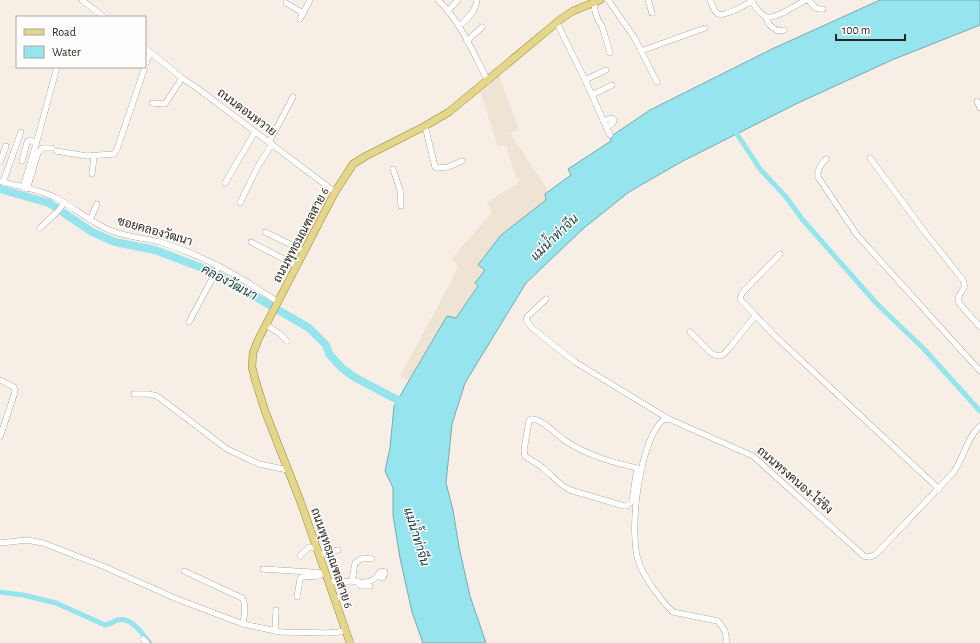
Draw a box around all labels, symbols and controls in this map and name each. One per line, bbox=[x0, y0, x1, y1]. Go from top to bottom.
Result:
legend bbox=[16, 16, 146, 68]
scale bar bbox=[836, 16, 905, 42]
text: 100 m bbox=[842, 24, 870, 36]
text: Road bbox=[52, 26, 76, 38]
text: Water bbox=[52, 46, 81, 58]
street label: ถนนดอนหวาย bbox=[215, 86, 279, 138]
street label: ถนนพุทธมณฑลสาย 6 bbox=[271, 185, 334, 286]
water label: แม่น้ำท่าจีน bbox=[524, 207, 582, 264]
street label: ซอยคลองวัฒนา bbox=[116, 214, 194, 247]
water label: คลองวัฒนา bbox=[199, 261, 260, 303]
street label: ถนนทรงคนอง-ไร่ขิง bbox=[755, 443, 836, 516]
water label: แม่น้ำท่าจีน bbox=[401, 504, 438, 568]
street label: ถนนพุทธมณฑลสาย 6 bbox=[306, 506, 355, 611]

